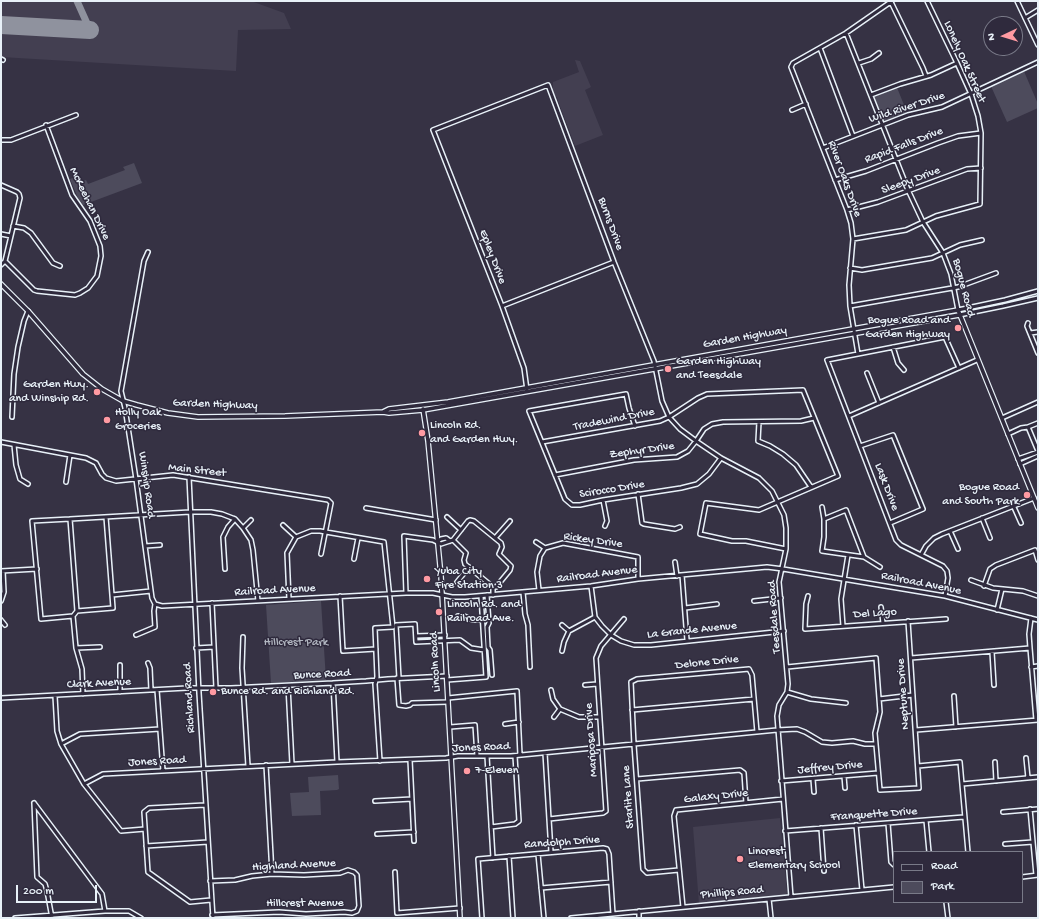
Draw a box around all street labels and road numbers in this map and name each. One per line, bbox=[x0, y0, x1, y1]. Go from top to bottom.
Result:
street label: Lonely Oak Street bbox=[940, 19, 988, 105]
street label: Wild River Drive bbox=[867, 89, 947, 127]
street label: Rapid Falls Drive bbox=[863, 124, 945, 168]
street label: River Oaks Drive bbox=[824, 139, 864, 219]
street label: Sleepy Drive bbox=[880, 164, 942, 198]
street label: McKeehan Drive bbox=[65, 165, 113, 243]
street label: Burns Drive bbox=[594, 196, 626, 252]
street label: Epley Drive bbox=[475, 228, 509, 286]
street label: Bogue Road bbox=[948, 257, 978, 319]
street label: Garden Highway bbox=[702, 324, 788, 352]
street label: Garden Highway bbox=[172, 396, 258, 414]
street label: Tradewind Drive bbox=[572, 405, 656, 435]
street label: Zephyr Drive bbox=[609, 439, 675, 463]
street label: Winship Road bbox=[134, 451, 158, 519]
street label: Main Street bbox=[167, 461, 227, 481]
street label: Lask Drive bbox=[870, 461, 902, 513]
street label: Scirocco Drive bbox=[578, 478, 646, 502]
street label: Rickey Drive bbox=[563, 530, 623, 552]
street label: Railroad Avenue bbox=[556, 563, 638, 587]
street label: Railroad Avenue bbox=[880, 569, 962, 599]
street label: Teesdale Road bbox=[765, 580, 785, 654]
street label: Railroad Avenue bbox=[234, 582, 316, 600]
street label: Del Lago bbox=[853, 605, 897, 623]
street label: La Grande Avenue bbox=[646, 619, 738, 643]
street label: Lincoln Road bbox=[427, 631, 445, 693]
street label: Delone Drive bbox=[675, 653, 739, 673]
street label: Neptune Drive bbox=[894, 658, 914, 730]
street label: Richland Road bbox=[181, 662, 199, 734]
street label: Bunce Road bbox=[293, 666, 351, 684]
street label: Clark Avenue bbox=[66, 675, 132, 693]
street label: Mariposa Drive bbox=[582, 703, 602, 777]
street label: Jones Road bbox=[452, 740, 510, 756]
street label: Jones Road bbox=[128, 753, 186, 771]
street label: Jeffrey Drive bbox=[797, 758, 863, 778]
street label: Starlite Lane bbox=[620, 765, 638, 829]
street label: Galaxy Drive bbox=[683, 786, 749, 808]
street label: Franquette Drive bbox=[830, 805, 918, 825]
street label: Randolph Drive bbox=[524, 833, 600, 853]
street label: Highland Avenue bbox=[252, 857, 336, 875]
street label: Phillips Road bbox=[700, 883, 764, 903]
street label: Hillcrest Avenue bbox=[266, 897, 344, 911]

